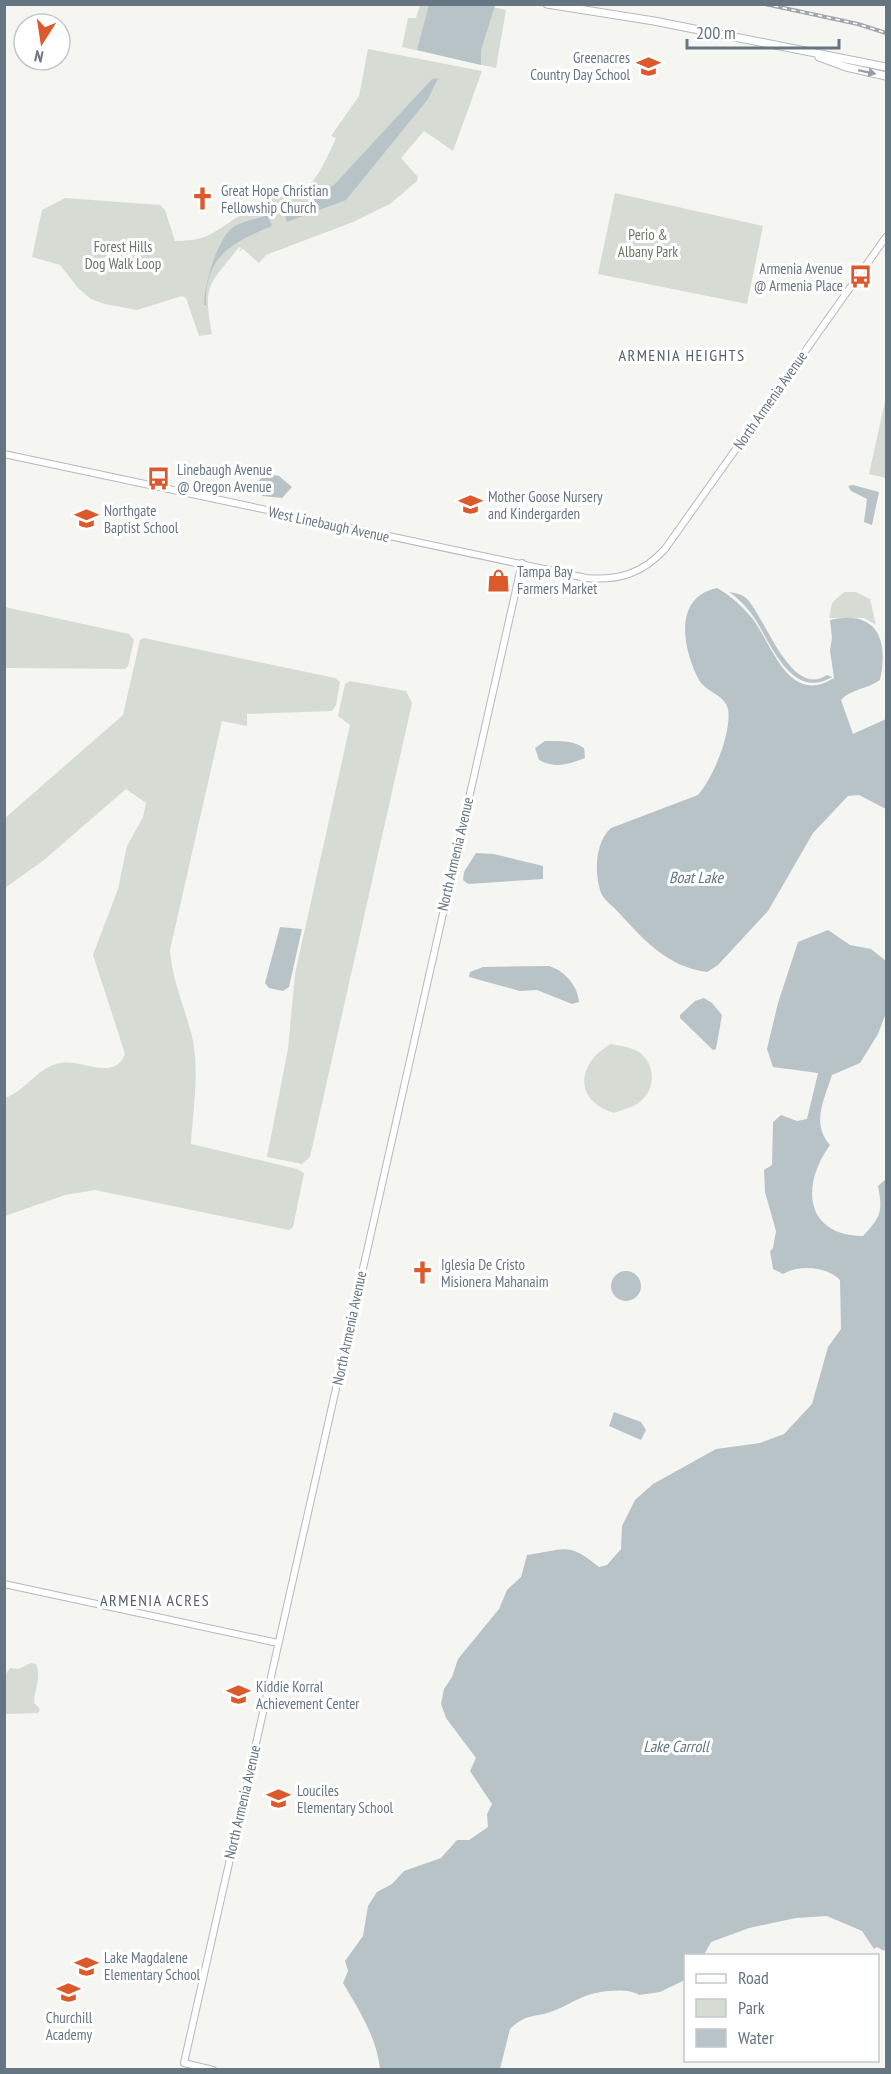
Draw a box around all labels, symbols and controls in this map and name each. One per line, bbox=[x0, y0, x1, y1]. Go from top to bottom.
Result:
north arrow bbox=[12, 12, 72, 72]
scale bar bbox=[687, 12, 838, 50]
text: 200 m bbox=[696, 21, 736, 44]
text: N bbox=[33, 46, 45, 67]
place label: Greenacres Country Day School bbox=[530, 48, 630, 84]
school or university icon: Greenacres Country Day School bbox=[635, 53, 661, 79]
one-way arrow bbox=[858, 68, 877, 77]
place label: Great Hope Christian Fellowship Church bbox=[221, 181, 328, 217]
church icon: Great Hope Christian Fellowship Church bbox=[190, 186, 216, 212]
park label: Perio & Albany Park bbox=[618, 225, 678, 261]
park label: Forest Hills Dog Walk Loop bbox=[85, 237, 161, 273]
place label: Armenia Avenue @ Armenia Place bbox=[754, 259, 843, 295]
bus stop icon: Armenia Avenue @ Armenia Place bbox=[848, 264, 874, 290]
district label: ARMENIA HEIGHTS bbox=[618, 345, 746, 365]
street label: North Armenia Avenue bbox=[729, 347, 811, 453]
place label: Linebaugh Avenue @ Oregon Avenue bbox=[177, 460, 272, 496]
bus stop icon: Linebaugh Avenue @ Oregon Avenue bbox=[146, 465, 172, 491]
place label: Mother Goose Nursery and Kindergarden bbox=[488, 487, 603, 523]
school or university icon: Mother Goose Nursery and Kindergarden bbox=[457, 492, 483, 518]
place label: Northgate Baptist School bbox=[104, 501, 179, 537]
street label: West Linebaugh Avenue bbox=[267, 502, 391, 546]
school or university icon: Northgate Baptist School bbox=[73, 506, 99, 532]
place label: Tampa Bay Farmers Market bbox=[517, 562, 597, 598]
shop icon: Tampa Bay Farmers Market bbox=[486, 567, 512, 593]
street label: North Armenia Avenue bbox=[433, 795, 477, 913]
water label: Boat Lake bbox=[669, 867, 724, 887]
place label: Iglesia De Cristo Misionera Mahanaim bbox=[441, 1255, 548, 1291]
church icon: Iglesia De Cristo Misionera Mahanaim bbox=[410, 1260, 436, 1286]
street label: North Armenia Avenue bbox=[328, 1269, 370, 1387]
district label: ARMENIA ACRES bbox=[100, 1590, 210, 1610]
place label: Kiddie Korral Achievement Center bbox=[256, 1677, 360, 1713]
school or university icon: Kiddie Korral Achievement Center bbox=[225, 1682, 251, 1708]
water label: Lake Carroll bbox=[643, 1736, 710, 1756]
street label: North Armenia Avenue bbox=[220, 1743, 264, 1861]
place label: Louciles Elementary School bbox=[297, 1781, 394, 1817]
school or university icon: Louciles Elementary School bbox=[266, 1786, 292, 1812]
place label: Lake Magdalene Elementary School bbox=[104, 1948, 201, 1984]
school or university icon: Lake Magdalene Elementary School bbox=[73, 1953, 99, 1979]
legend bbox=[684, 1954, 879, 2062]
text: Road bbox=[738, 1966, 769, 1989]
school or university icon: Churchill Academy bbox=[56, 1980, 82, 2006]
text: Park bbox=[738, 1996, 765, 2019]
place label: Churchill Academy bbox=[46, 2008, 93, 2044]
text: Water bbox=[738, 2026, 774, 2049]

